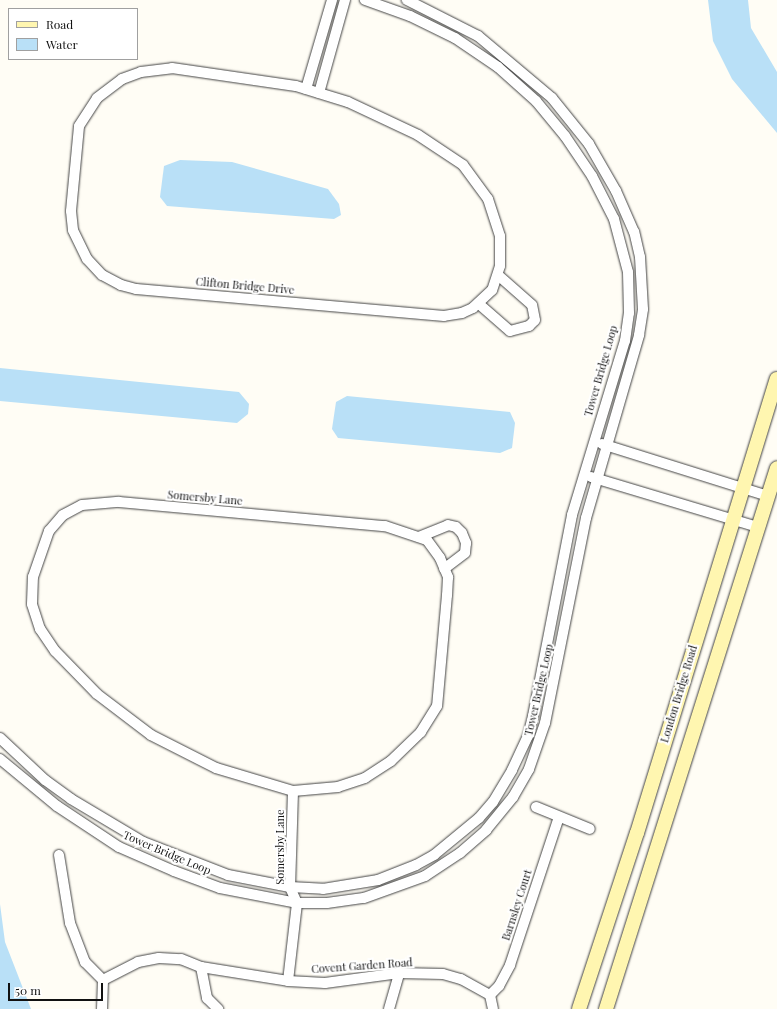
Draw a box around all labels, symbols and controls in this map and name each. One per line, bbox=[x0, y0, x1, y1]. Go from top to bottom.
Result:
legend bbox=[8, 8, 138, 60]
text: Road bbox=[46, 16, 73, 32]
text: Water bbox=[46, 36, 78, 52]
street label: Clifton Bridge Drive bbox=[195, 275, 295, 297]
street label: Tower Bridge Loop bbox=[582, 324, 620, 418]
street label: Somersby Lane bbox=[167, 488, 243, 508]
street label: Tower Bridge Loop bbox=[522, 643, 556, 737]
street label: London Bridge Road bbox=[658, 644, 700, 744]
street label: Somersby Lane bbox=[273, 809, 287, 885]
street label: Tower Bridge Loop bbox=[121, 829, 213, 877]
street label: Barnsley Court bbox=[499, 868, 535, 942]
street label: Covent Garden Road bbox=[311, 956, 413, 976]
scale bar bbox=[10, 975, 105, 1001]
text: 50 m bbox=[15, 982, 41, 998]

